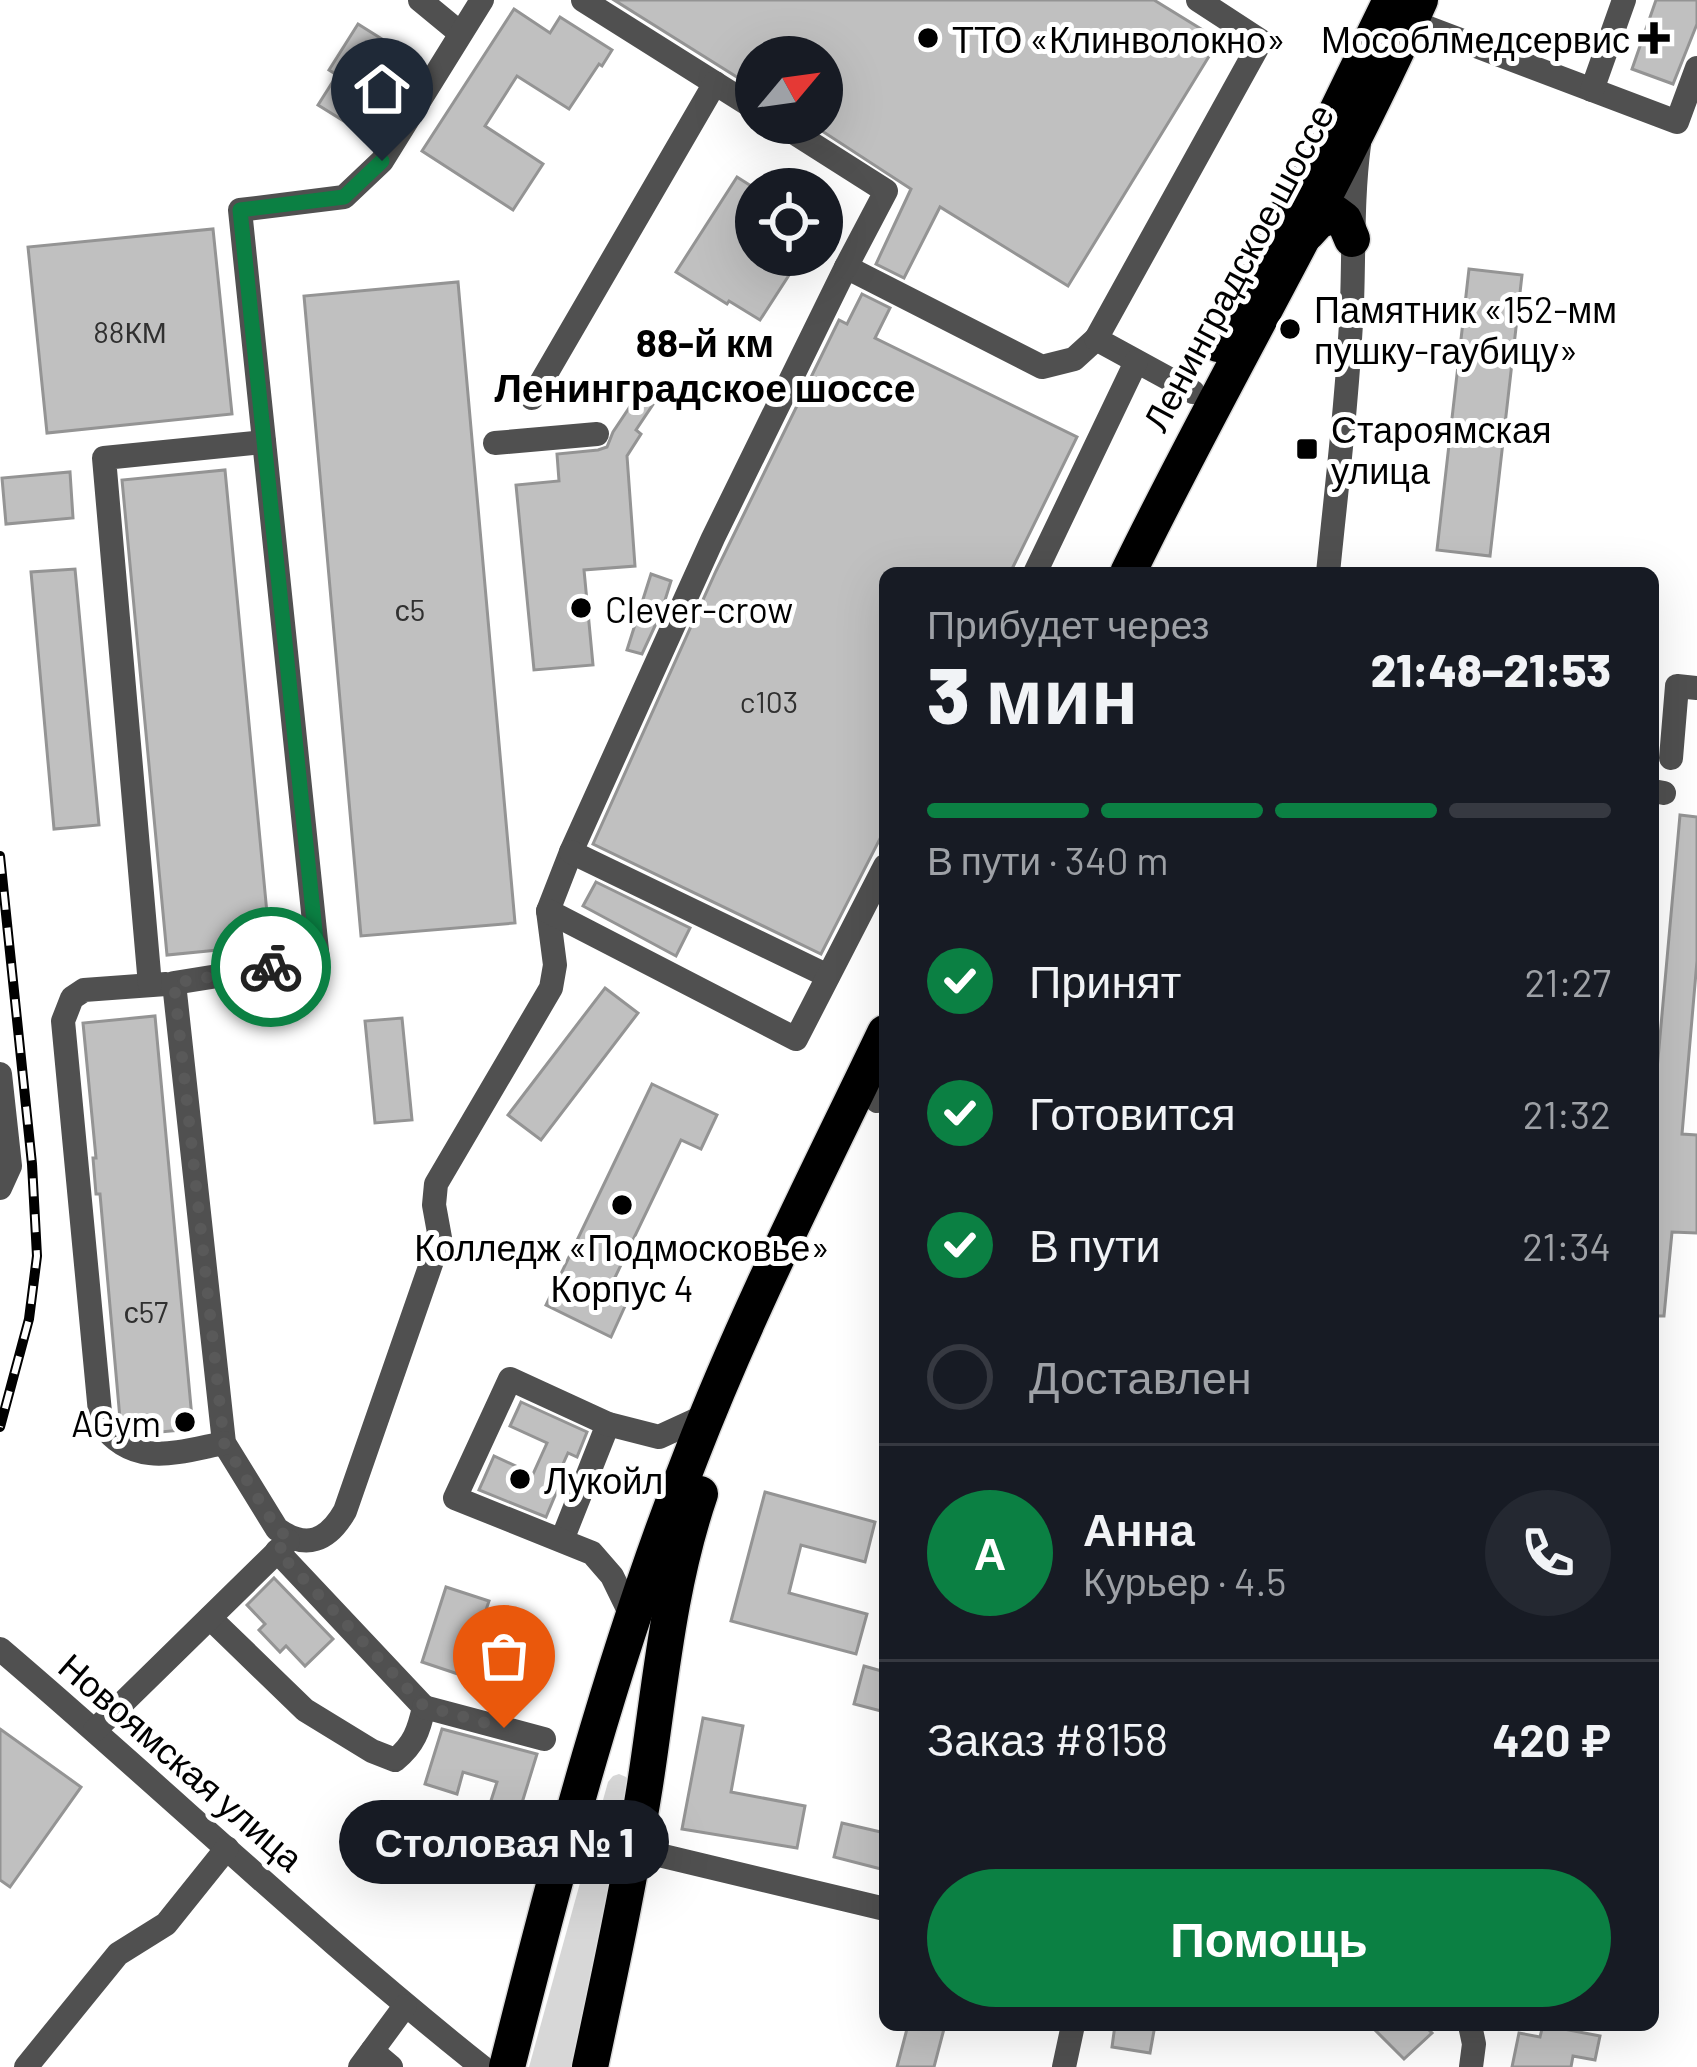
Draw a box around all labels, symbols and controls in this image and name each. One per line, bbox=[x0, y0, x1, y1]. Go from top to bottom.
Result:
place label: ТТО «Клинволокно» bbox=[952, 17, 1285, 60]
place label: Мособлмедсервис bbox=[1321, 17, 1630, 61]
marker: ТТО «Клинволокно» bbox=[915, 25, 941, 51]
marker: Мособлмедсервис bbox=[1641, 25, 1667, 51]
north arrow bbox=[735, 36, 843, 144]
map controls bbox=[735, 36, 843, 276]
pin bbox=[331, 38, 433, 161]
icon: home bbox=[349, 56, 415, 122]
street label: Ленинградское шоссе bbox=[1133, 96, 1342, 438]
button: locate bbox=[735, 168, 843, 276]
place label: Памятник «152-мм пушку-гаубицу» bbox=[1314, 287, 1617, 372]
house number: 88КМ bbox=[93, 313, 167, 349]
marker: Памятник «152-мм пушку-гаубицу» bbox=[1277, 316, 1303, 342]
district label: 88-й км Ленинградское шоссе bbox=[494, 318, 916, 410]
place label: Староямская улица bbox=[1331, 407, 1551, 492]
marker: Староямская улица bbox=[1294, 436, 1320, 462]
place label: Clever-crow bbox=[605, 587, 793, 630]
house number: с5 bbox=[395, 591, 425, 627]
marker: Clever-crow bbox=[568, 595, 594, 621]
text: Прибудет через bbox=[927, 600, 1209, 647]
text: 21:48–21:53 bbox=[1371, 642, 1611, 696]
text: 3 мин bbox=[927, 646, 1138, 740]
house number: c103 bbox=[740, 683, 798, 719]
text: В пути · 340 m bbox=[927, 836, 1169, 883]
courier bbox=[211, 907, 331, 1027]
icon: bike bbox=[238, 934, 304, 1000]
icon: check bbox=[927, 948, 993, 1014]
text: Принят bbox=[1029, 953, 1181, 1007]
text: 21:27 bbox=[1524, 958, 1611, 1005]
icon: check bbox=[927, 1080, 993, 1146]
text: Готовится bbox=[1029, 1085, 1236, 1139]
text: 21:32 bbox=[1523, 1090, 1611, 1137]
marker: Колледж «Подмосковье» Корпус 4 bbox=[609, 1192, 635, 1218]
icon: check bbox=[927, 1212, 993, 1278]
text: В пути bbox=[1029, 1217, 1161, 1271]
text: 21:34 bbox=[1522, 1222, 1611, 1269]
place label: Колледж «Подмосковье» Корпус 4 bbox=[414, 1225, 830, 1310]
house number: с57 bbox=[124, 1293, 168, 1329]
text: Доставлен bbox=[1029, 1349, 1252, 1403]
place label: AGym bbox=[71, 1401, 161, 1444]
marker: AGym bbox=[172, 1409, 198, 1435]
place label: Лукойл bbox=[544, 1458, 663, 1502]
marker: Лукойл bbox=[507, 1466, 533, 1492]
button: phone bbox=[1485, 1490, 1611, 1616]
text: Анна bbox=[1083, 1501, 1195, 1555]
text: А bbox=[974, 1525, 1006, 1579]
text: Курьер · 4.5 bbox=[1083, 1557, 1286, 1604]
pin bbox=[453, 1605, 555, 1728]
icon: bag bbox=[471, 1623, 537, 1689]
street label: Новоямская улица bbox=[51, 1643, 314, 1880]
text: Заказ #8158 bbox=[927, 1711, 1168, 1765]
text: 420 ₽ bbox=[1492, 1712, 1611, 1766]
callout: Столовая № 1 bbox=[339, 1800, 669, 1884]
text: Столовая № 1 bbox=[375, 1818, 633, 1865]
button: Помощь bbox=[927, 1869, 1611, 2007]

